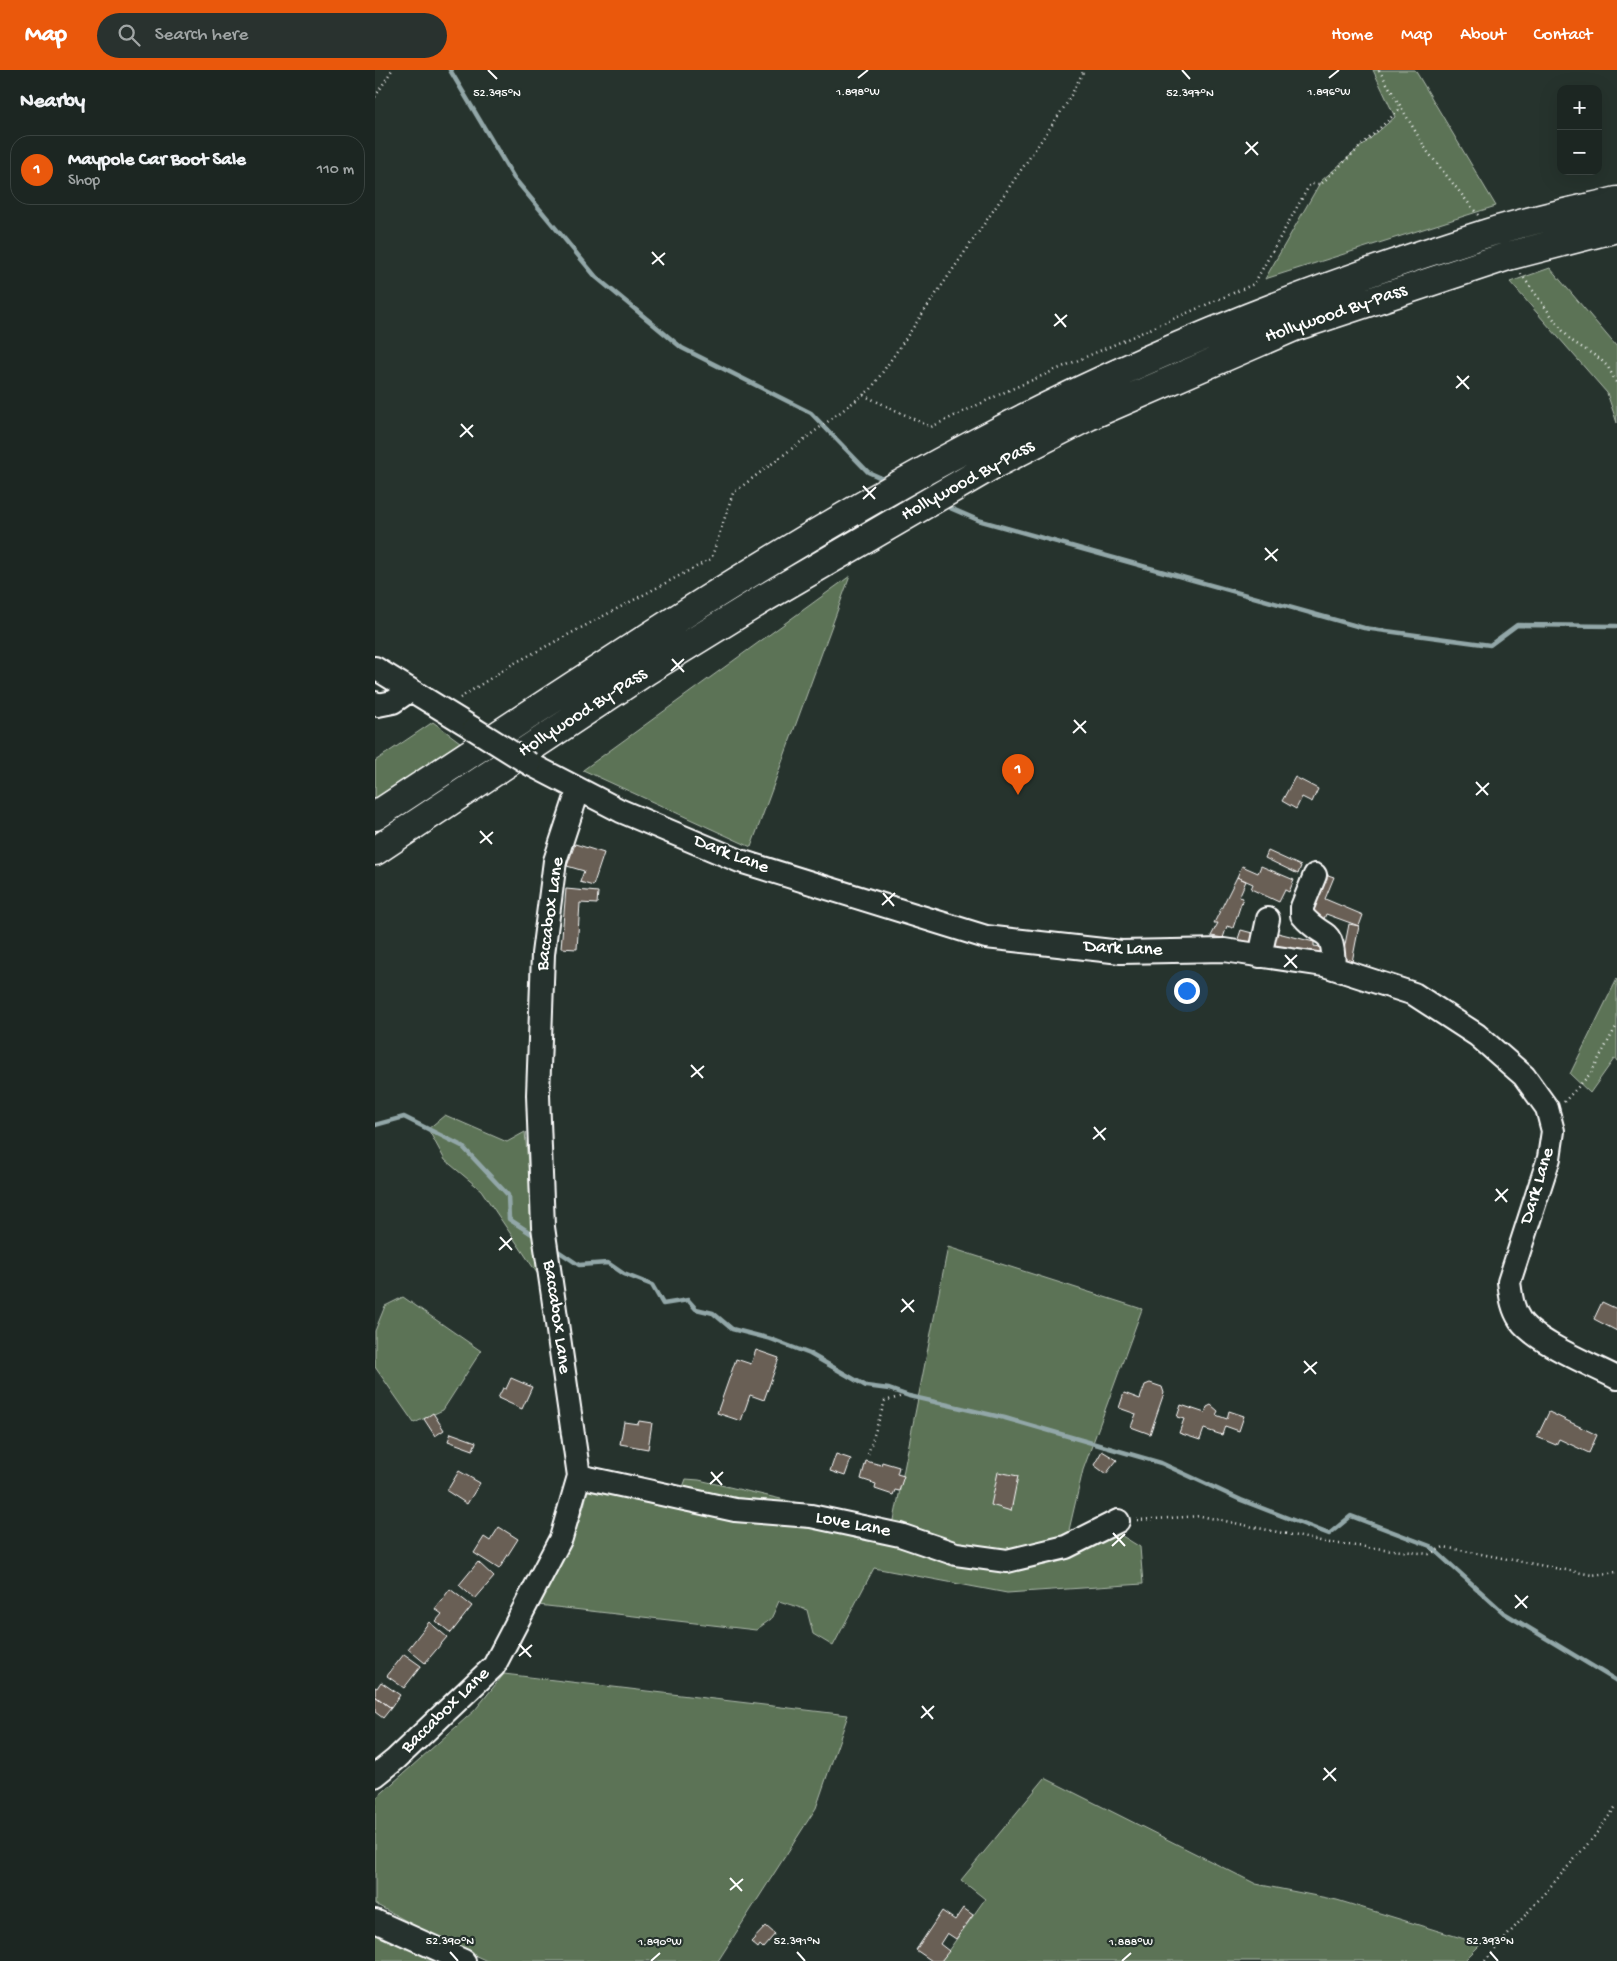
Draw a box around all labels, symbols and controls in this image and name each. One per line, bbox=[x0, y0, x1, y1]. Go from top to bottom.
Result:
search box bbox=[97, 13, 447, 58]
text: Map bbox=[25, 21, 67, 50]
icon: search bbox=[115, 21, 143, 49]
text: Search here bbox=[155, 24, 248, 47]
text: Home bbox=[1331, 25, 1373, 46]
text: Map bbox=[1401, 25, 1432, 46]
text: About bbox=[1460, 25, 1506, 46]
text: Contact bbox=[1534, 25, 1592, 46]
map controls bbox=[1557, 85, 1602, 175]
button: + bbox=[1557, 85, 1602, 130]
text: 1.898°W bbox=[835, 86, 880, 100]
text: 1.896°W bbox=[1307, 86, 1350, 100]
text: 52.395°N bbox=[473, 87, 521, 101]
text: 52.397°N bbox=[1166, 87, 1214, 101]
text: Nearby bbox=[20, 90, 85, 115]
button: − bbox=[1557, 130, 1602, 175]
text: Maypole Car Boot Sale bbox=[68, 149, 246, 172]
text: 1 bbox=[34, 161, 40, 180]
text: 110 m bbox=[317, 161, 354, 180]
text: Shop bbox=[68, 172, 100, 191]
street label: Hollywood By-Pass bbox=[1262, 279, 1411, 349]
street label: Hollywood By-Pass bbox=[897, 434, 1039, 527]
street label: Hollywood By-Pass bbox=[514, 662, 652, 763]
pin: 1 bbox=[1002, 754, 1034, 795]
street label: Dark Lane bbox=[688, 829, 772, 880]
street label: Baccabox Lane bbox=[532, 856, 570, 973]
street label: Dark Lane bbox=[1081, 935, 1163, 963]
your location bbox=[1174, 978, 1200, 1004]
street label: Dark Lane bbox=[1515, 1145, 1561, 1229]
street label: Baccabox Lane bbox=[537, 1258, 575, 1375]
street label: Love Lane bbox=[814, 1506, 893, 1544]
street label: Baccabox Lane bbox=[396, 1663, 495, 1760]
text: 52.390°N bbox=[426, 1935, 474, 1949]
text: 52.391°N bbox=[774, 1935, 820, 1949]
text: 52.393°N bbox=[1466, 1935, 1514, 1949]
text: 1.890°W bbox=[637, 1936, 682, 1950]
text: 1.888°W bbox=[1108, 1936, 1153, 1950]

